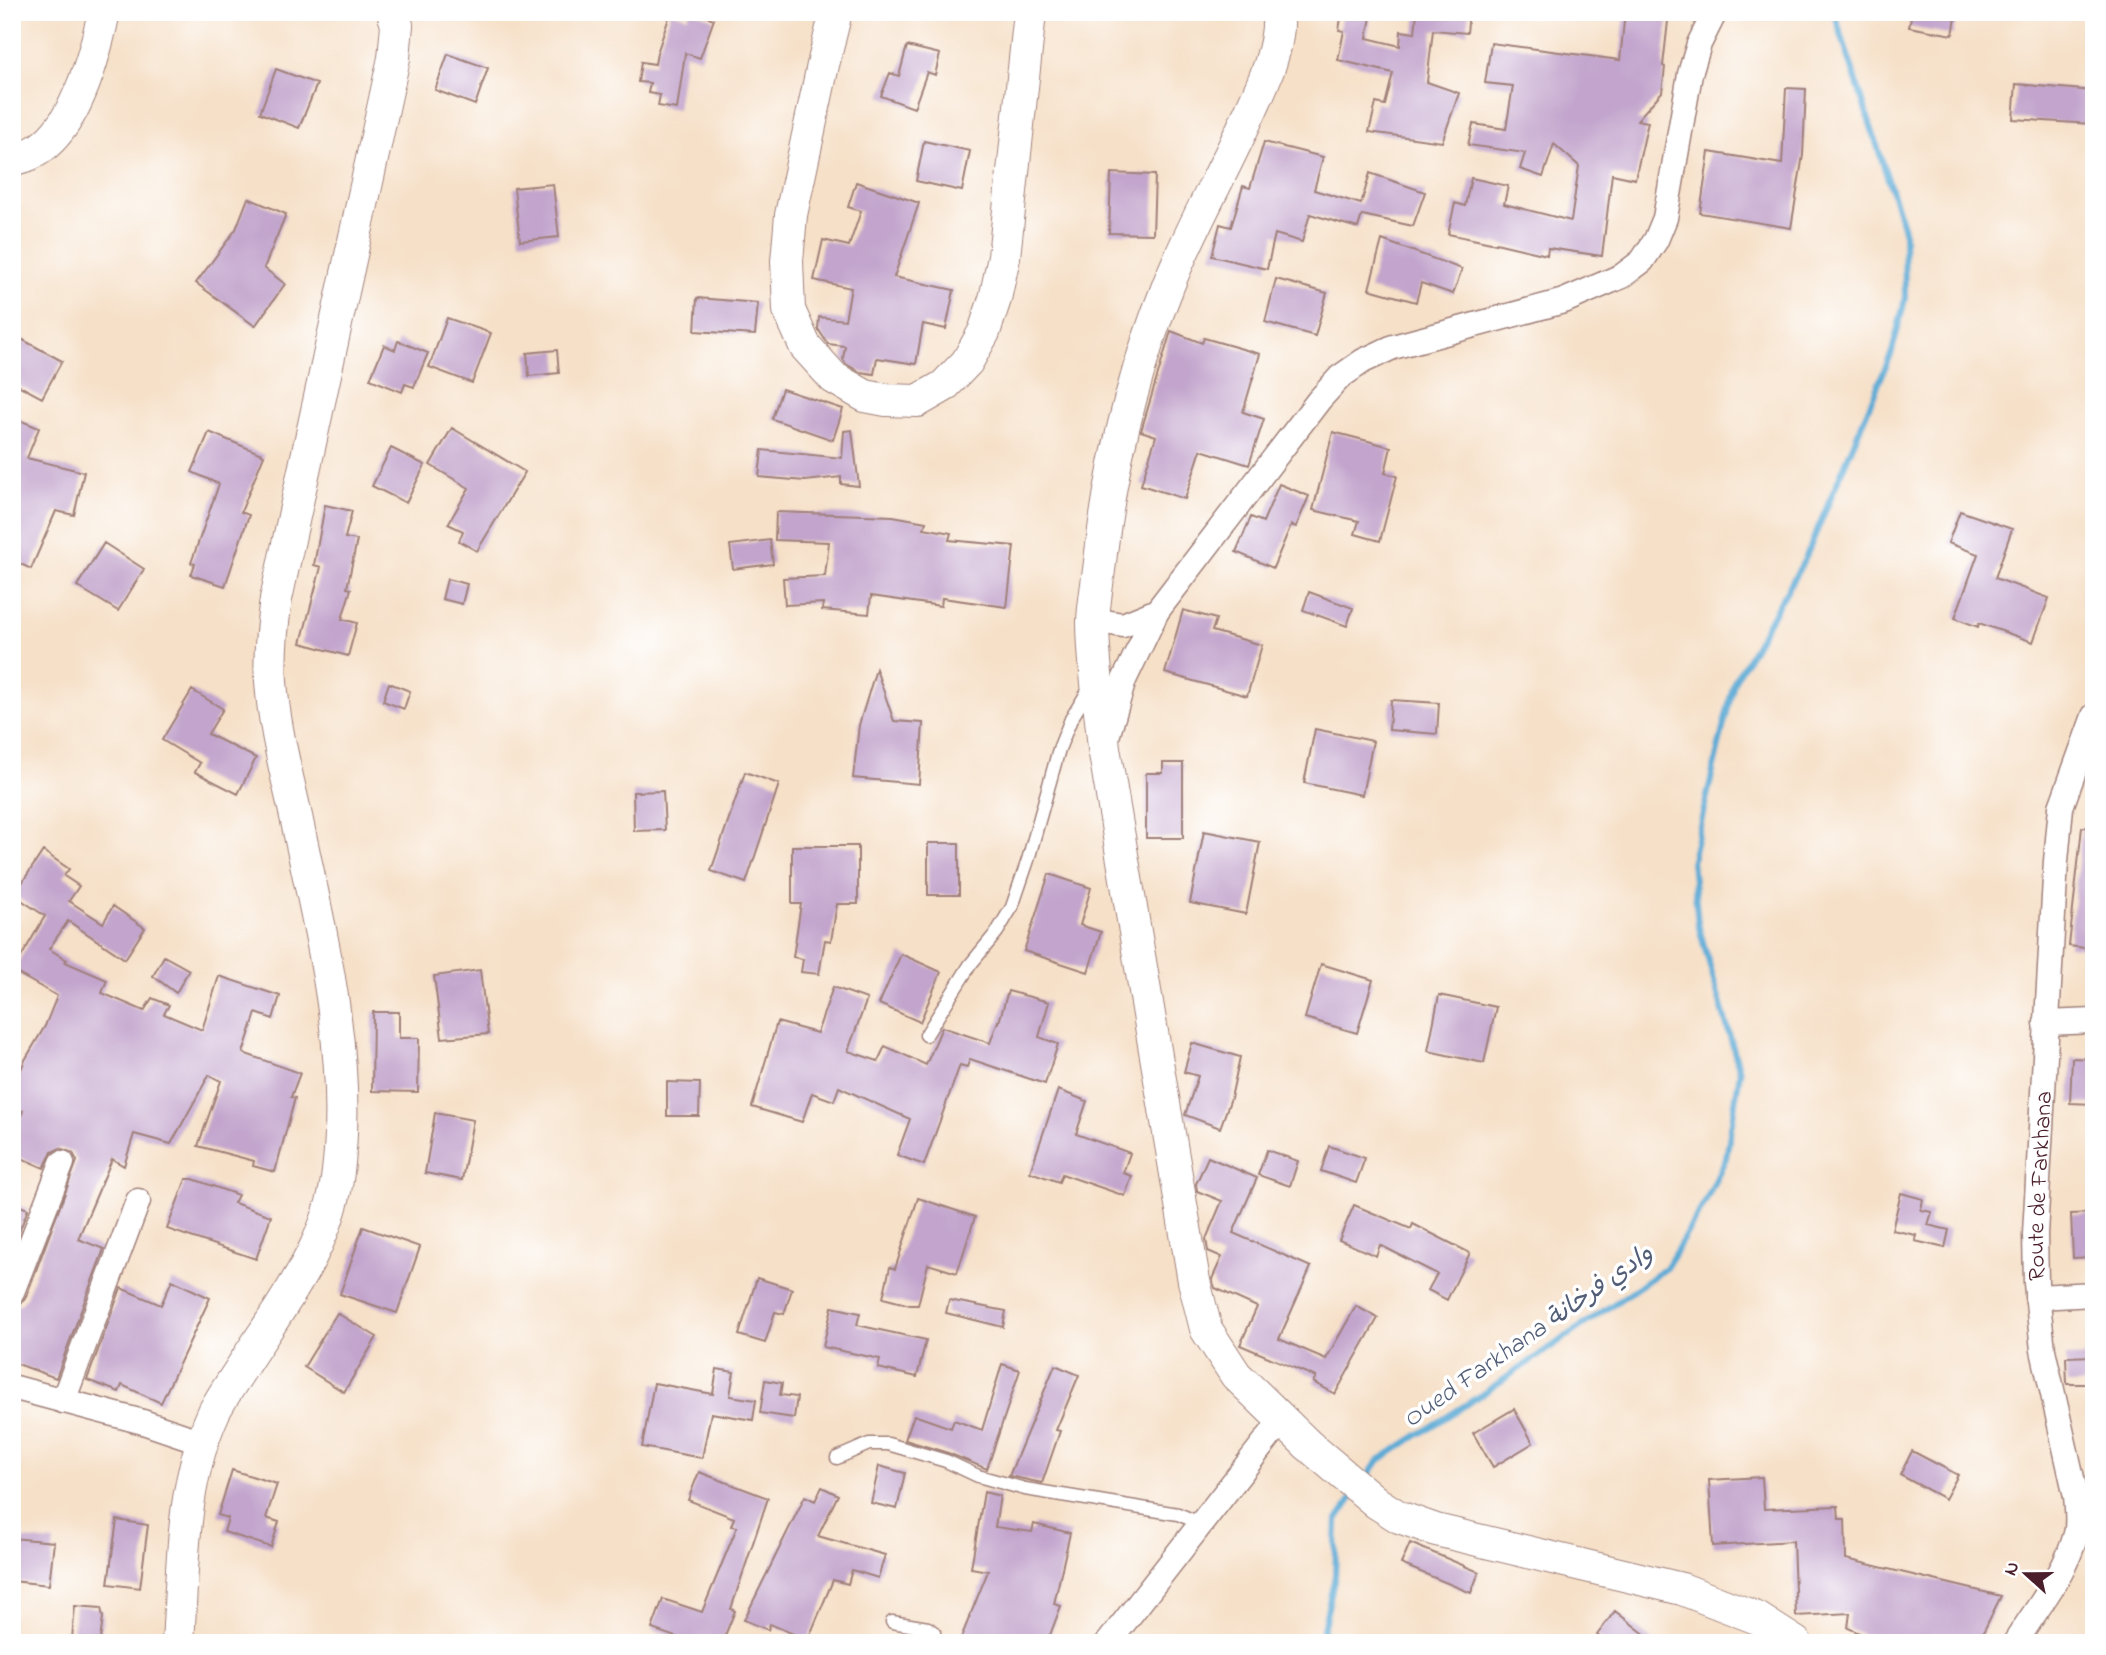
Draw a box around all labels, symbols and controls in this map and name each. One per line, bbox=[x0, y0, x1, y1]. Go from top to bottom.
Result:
street label: Route de Farkhana bbox=[2020, 1090, 2063, 1281]
water label: Oued Farkhana وادي فرخانة bbox=[1396, 1236, 1662, 1439]
north arrow bbox=[1990, 1540, 2060, 1610]
text: N bbox=[1998, 1558, 2027, 1580]

